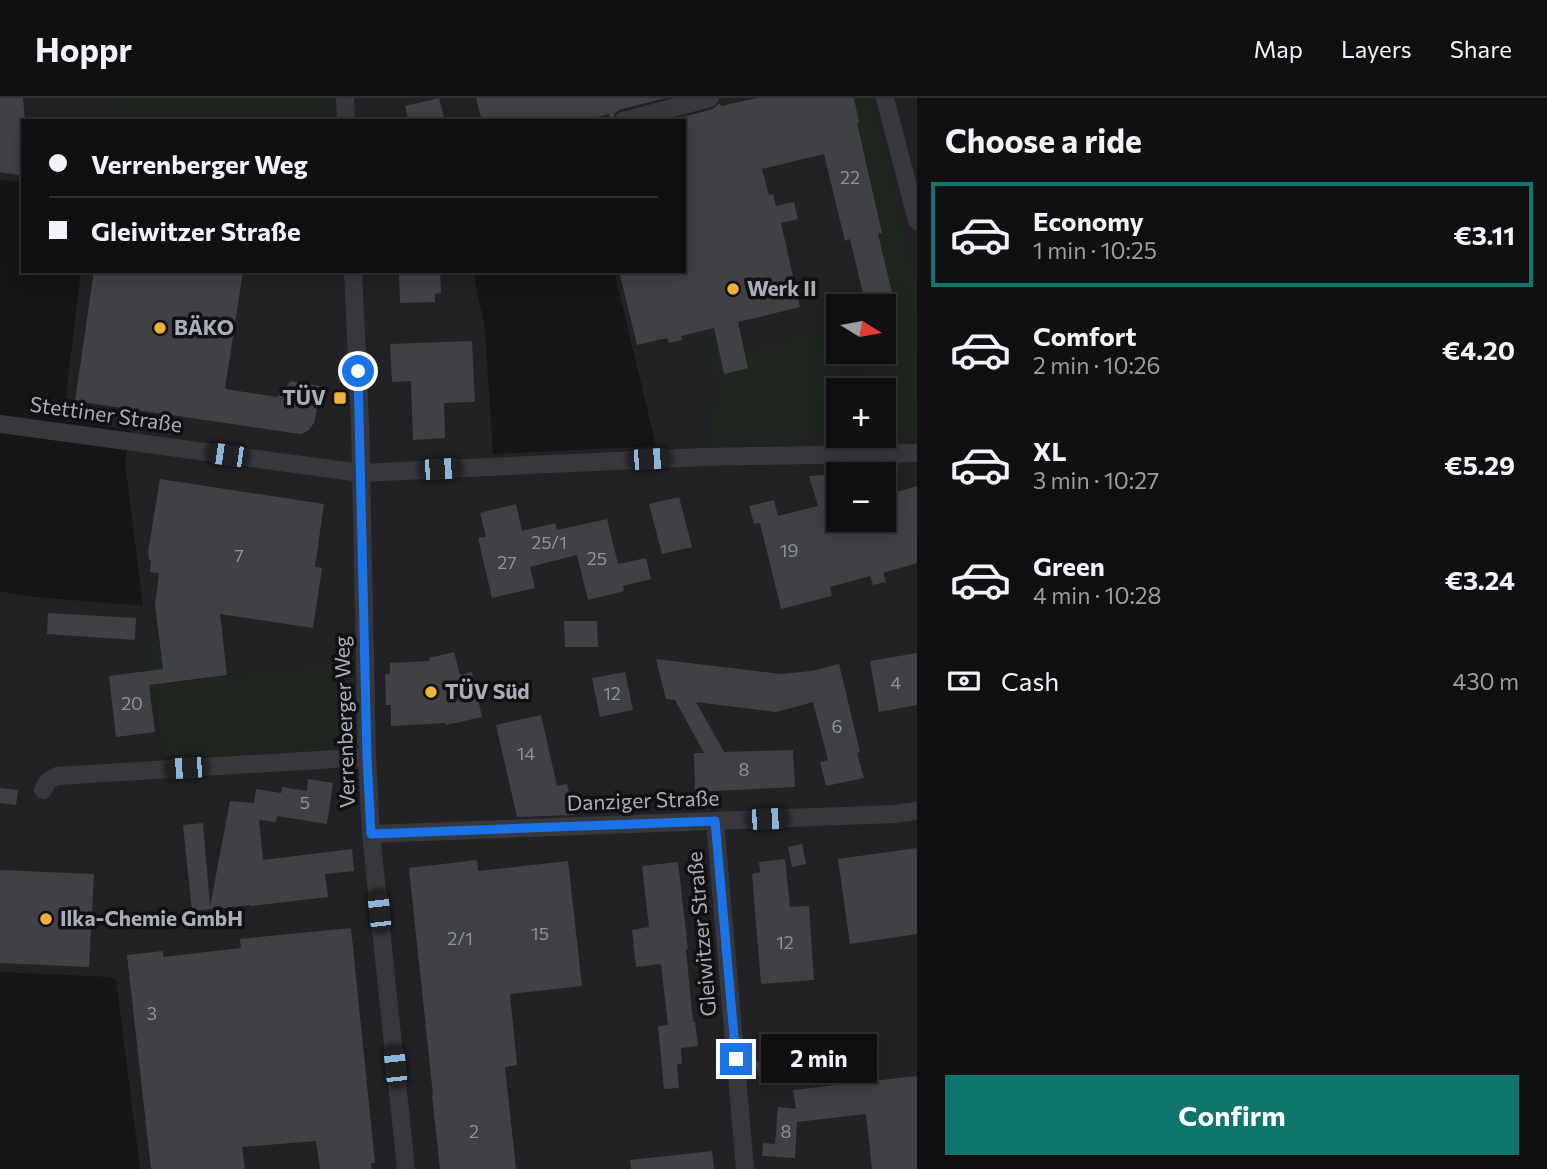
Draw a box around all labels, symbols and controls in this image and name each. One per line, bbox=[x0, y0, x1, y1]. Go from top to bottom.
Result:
text: Hoppr bbox=[35, 28, 132, 69]
text: Map bbox=[1254, 34, 1303, 63]
text: Layers bbox=[1341, 34, 1412, 63]
text: Share bbox=[1450, 34, 1512, 63]
text: Choose a ride bbox=[945, 120, 1142, 160]
text: Verrenberger Weg bbox=[91, 148, 308, 179]
house number: 22 bbox=[840, 166, 860, 188]
icon: car bbox=[949, 203, 1012, 266]
text: Economy bbox=[1033, 205, 1144, 236]
text: Gleiwitzer Straße bbox=[91, 215, 301, 246]
text: €3.11 bbox=[1453, 219, 1515, 250]
text: 1 min · 10:25 bbox=[1033, 236, 1157, 264]
place label: Werk II bbox=[747, 275, 817, 300]
marker: Werk II bbox=[725, 281, 741, 297]
north arrow bbox=[826, 294, 896, 364]
map controls bbox=[826, 294, 896, 532]
place label: BÄKO bbox=[174, 314, 234, 339]
icon: car bbox=[949, 318, 1012, 381]
marker: BÄKO bbox=[152, 320, 168, 336]
text: Comfort bbox=[1033, 320, 1136, 351]
text: €4.20 bbox=[1442, 334, 1515, 365]
text: 2 min · 10:26 bbox=[1033, 351, 1160, 379]
route start bbox=[342, 355, 374, 387]
button: + bbox=[826, 378, 896, 448]
place label: TÜV bbox=[282, 384, 326, 409]
street label: Stettiner Straße bbox=[29, 390, 184, 437]
marker: TÜV bbox=[332, 390, 348, 406]
icon: car bbox=[949, 433, 1012, 496]
text: XL bbox=[1033, 435, 1067, 466]
car bbox=[205, 442, 250, 468]
car bbox=[628, 447, 671, 471]
text: €5.29 bbox=[1444, 449, 1515, 480]
car bbox=[419, 457, 462, 481]
button: − bbox=[826, 462, 896, 532]
text: 3 min · 10:27 bbox=[1033, 466, 1159, 494]
house number: 25/1 bbox=[531, 531, 567, 553]
house number: 19 bbox=[780, 539, 798, 561]
house number: 7 bbox=[234, 544, 244, 566]
house number: 25 bbox=[587, 547, 607, 569]
icon: car bbox=[949, 548, 1012, 611]
text: Green bbox=[1033, 550, 1105, 581]
house number: 27 bbox=[497, 551, 517, 573]
text: €3.24 bbox=[1445, 564, 1515, 595]
text: 4 min · 10:28 bbox=[1033, 581, 1162, 609]
street label: Verrenberger Weg bbox=[328, 635, 359, 809]
icon: cash bbox=[945, 662, 983, 700]
text: Cash bbox=[1001, 665, 1059, 696]
text: 430 m bbox=[1453, 667, 1519, 695]
house number: 4 bbox=[891, 671, 902, 693]
place label: TÜV Süd bbox=[445, 678, 530, 703]
house number: 12 bbox=[603, 682, 621, 704]
marker: TÜV Süd bbox=[423, 684, 439, 700]
house number: 20 bbox=[121, 692, 143, 714]
house number: 6 bbox=[832, 715, 842, 737]
house number: 14 bbox=[517, 742, 535, 764]
car bbox=[165, 756, 208, 780]
house number: 8 bbox=[739, 758, 750, 780]
street label: Danziger Straße bbox=[566, 784, 720, 815]
house number: 5 bbox=[300, 791, 310, 813]
car bbox=[746, 808, 789, 830]
street label: Gleiwitzer Straße bbox=[681, 851, 720, 1018]
car bbox=[367, 889, 392, 933]
place label: Ilka-Chemie GmbH bbox=[60, 905, 243, 930]
marker: Ilka-Chemie GmbH bbox=[38, 911, 54, 927]
house number: 15 bbox=[531, 922, 549, 944]
house number: 2/1 bbox=[447, 927, 473, 949]
house number: 12 bbox=[776, 931, 794, 953]
house number: 3 bbox=[147, 1002, 157, 1024]
callout: 2 min bbox=[760, 1034, 876, 1084]
route end bbox=[720, 1043, 752, 1075]
car bbox=[383, 1044, 408, 1088]
text: 2 min bbox=[790, 1044, 848, 1072]
button: Confirm bbox=[945, 1075, 1519, 1155]
house number: 2 bbox=[469, 1120, 479, 1142]
house number: 8 bbox=[781, 1120, 792, 1142]

